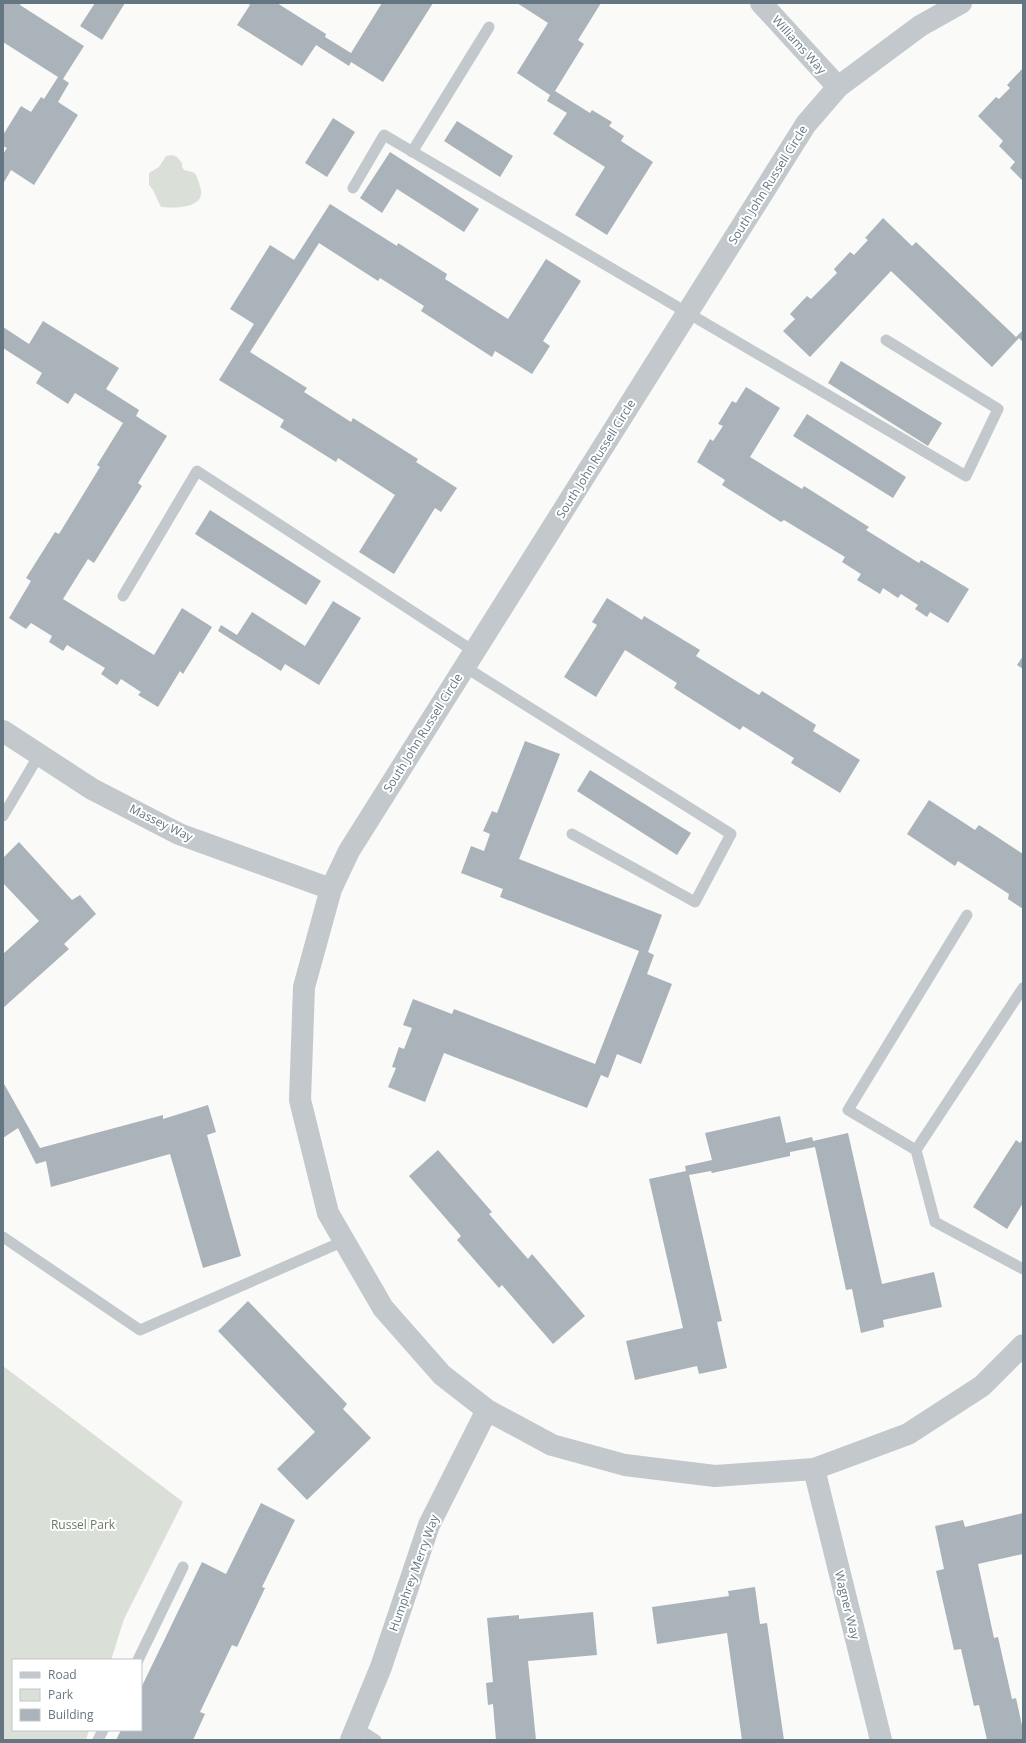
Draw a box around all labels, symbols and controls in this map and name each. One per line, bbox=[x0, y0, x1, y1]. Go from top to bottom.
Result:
street label: Williams Way bbox=[768, 12, 831, 78]
street label: South John Russell Circle bbox=[724, 122, 811, 247]
street label: South John Russell Circle bbox=[552, 396, 639, 521]
street label: South John Russell Circle bbox=[379, 670, 466, 795]
street label: Massey Way bbox=[127, 800, 197, 846]
street label: Humphrey Merry Way bbox=[385, 1511, 443, 1634]
park label: Russel Park bbox=[51, 1516, 116, 1533]
street label: Wagner Way bbox=[831, 1569, 864, 1642]
legend bbox=[12, 1659, 142, 1731]
text: Road bbox=[48, 1666, 77, 1683]
text: Park bbox=[48, 1686, 74, 1703]
text: Building bbox=[48, 1706, 94, 1723]

